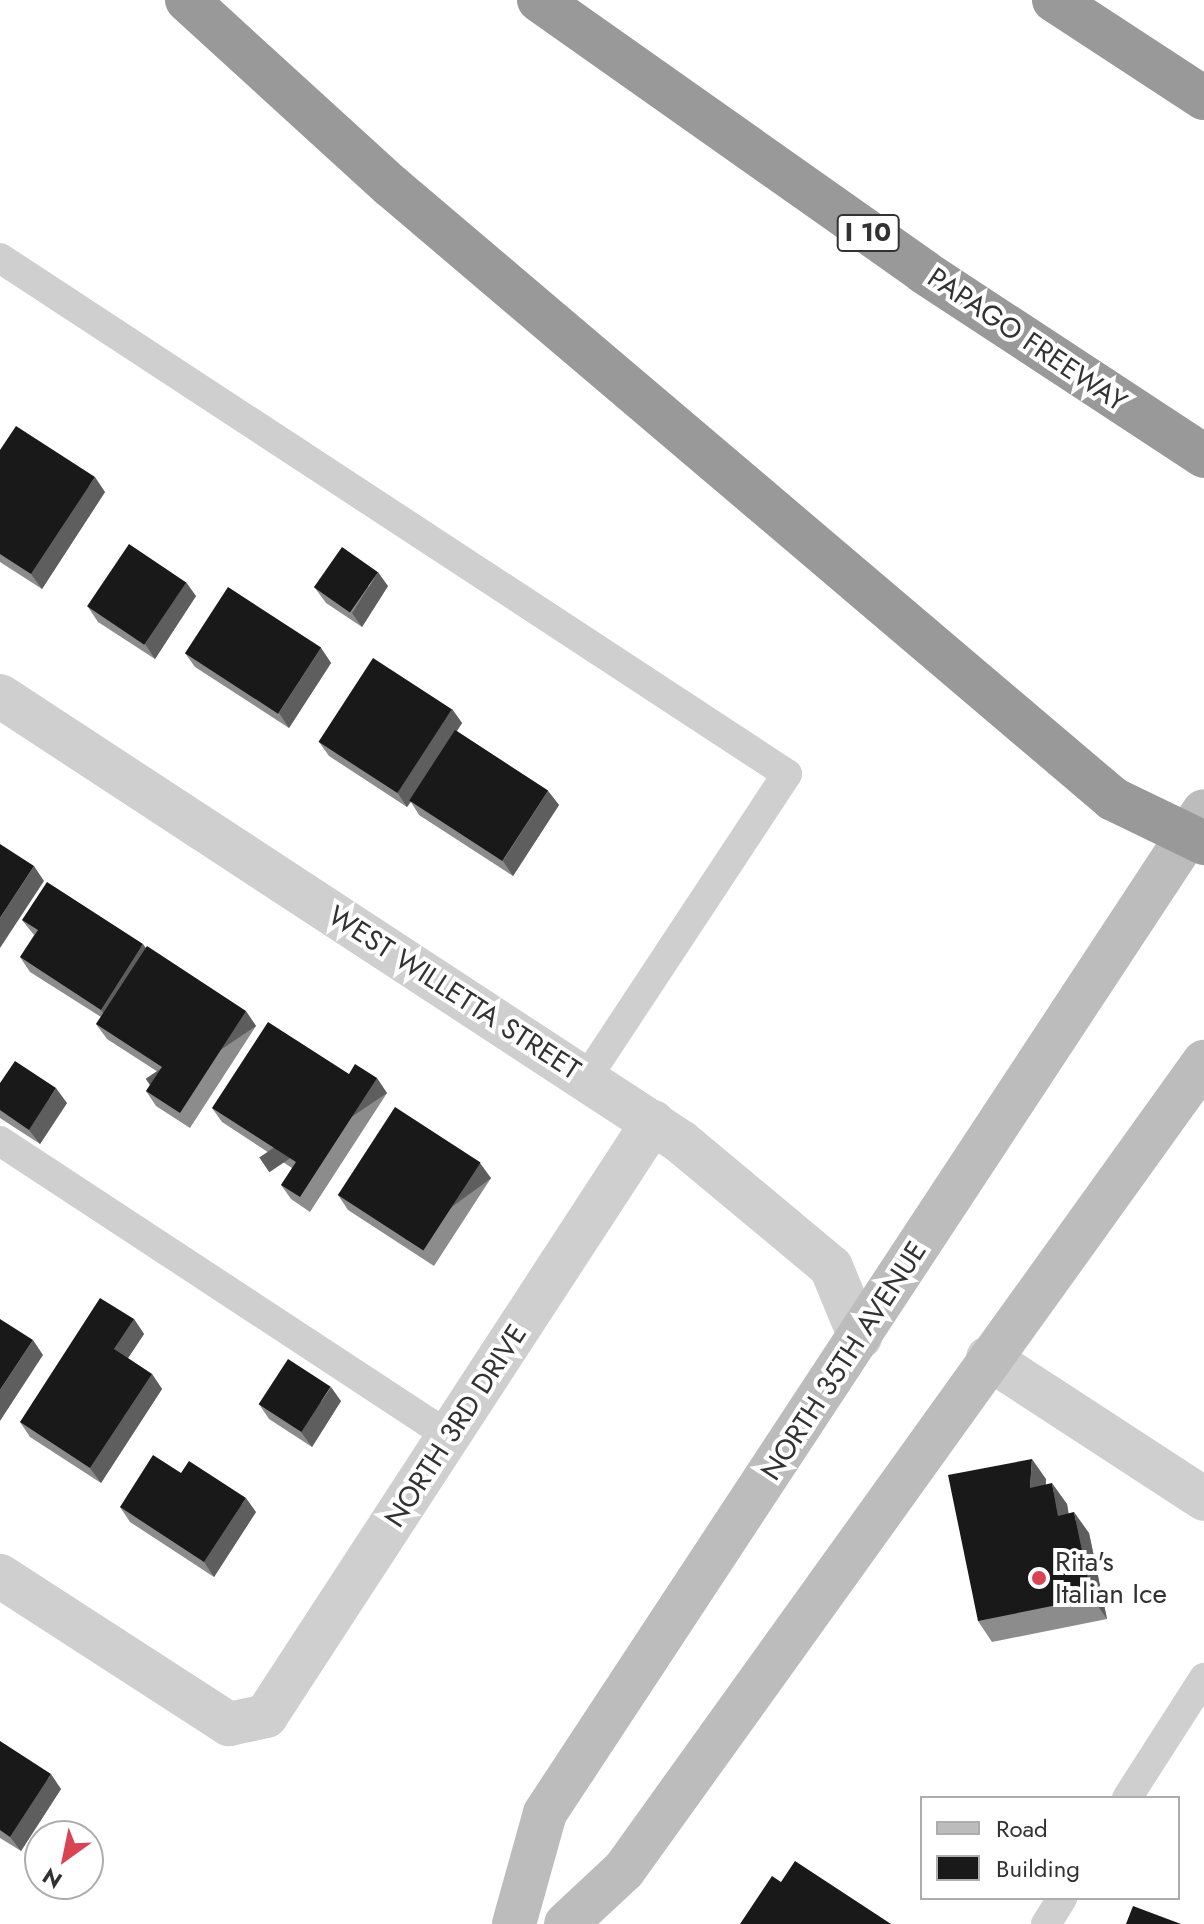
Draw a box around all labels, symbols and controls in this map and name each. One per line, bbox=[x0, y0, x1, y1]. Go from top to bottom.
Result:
road number: I 10 bbox=[836, 211, 900, 255]
street label: PAPAGO FREEWAY bbox=[921, 261, 1133, 419]
street label: WEST WILLETTA STREET bbox=[322, 899, 586, 1087]
street label: NORTH 35TH AVENUE bbox=[754, 1235, 934, 1487]
street label: NORTH 3RD DRIVE bbox=[378, 1318, 534, 1534]
place label: Rita's Italian Ice bbox=[1055, 1545, 1167, 1611]
marker: Rita's Italian Ice bbox=[1030, 1569, 1048, 1587]
legend bbox=[920, 1796, 1180, 1900]
text: Road bbox=[996, 1811, 1048, 1846]
north arrow bbox=[24, 1820, 104, 1900]
text: Building bbox=[996, 1851, 1080, 1886]
text: N bbox=[36, 1860, 68, 1897]

